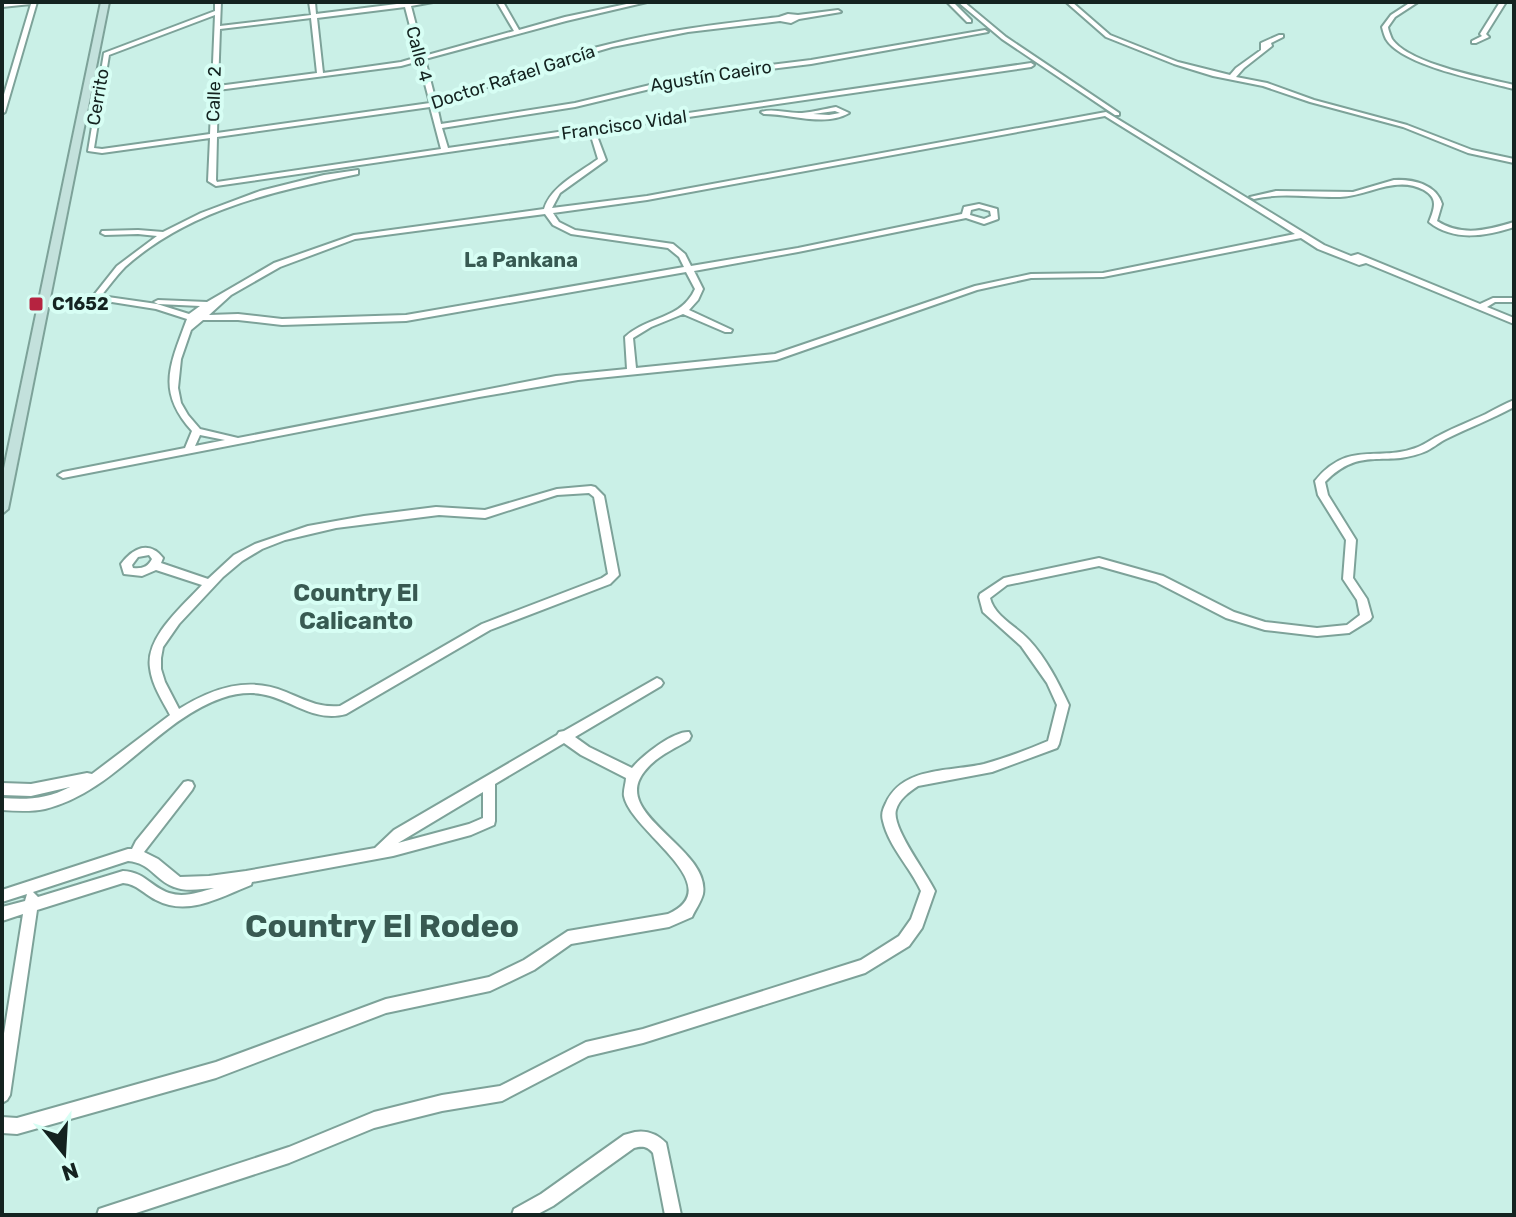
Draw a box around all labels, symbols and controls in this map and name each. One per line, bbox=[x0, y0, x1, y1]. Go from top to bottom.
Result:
street label: Calle 4 bbox=[401, 24, 437, 84]
street label: Doctor Rafael García bbox=[428, 40, 598, 114]
street label: Agustín Caeiro bbox=[649, 56, 773, 96]
street label: Calle 2 bbox=[202, 66, 226, 122]
street label: Cerrito bbox=[82, 67, 114, 127]
street label: Francisco Vidal bbox=[560, 105, 688, 145]
district label: La Pankana bbox=[464, 248, 578, 272]
place label: C1652 bbox=[52, 293, 109, 315]
marker: C1652 bbox=[27, 295, 45, 313]
district label: Country El Calicanto bbox=[293, 579, 419, 635]
district label: Country El Rodeo bbox=[245, 907, 519, 945]
north arrow bbox=[24, 1113, 104, 1193]
text: N bbox=[58, 1156, 82, 1187]

